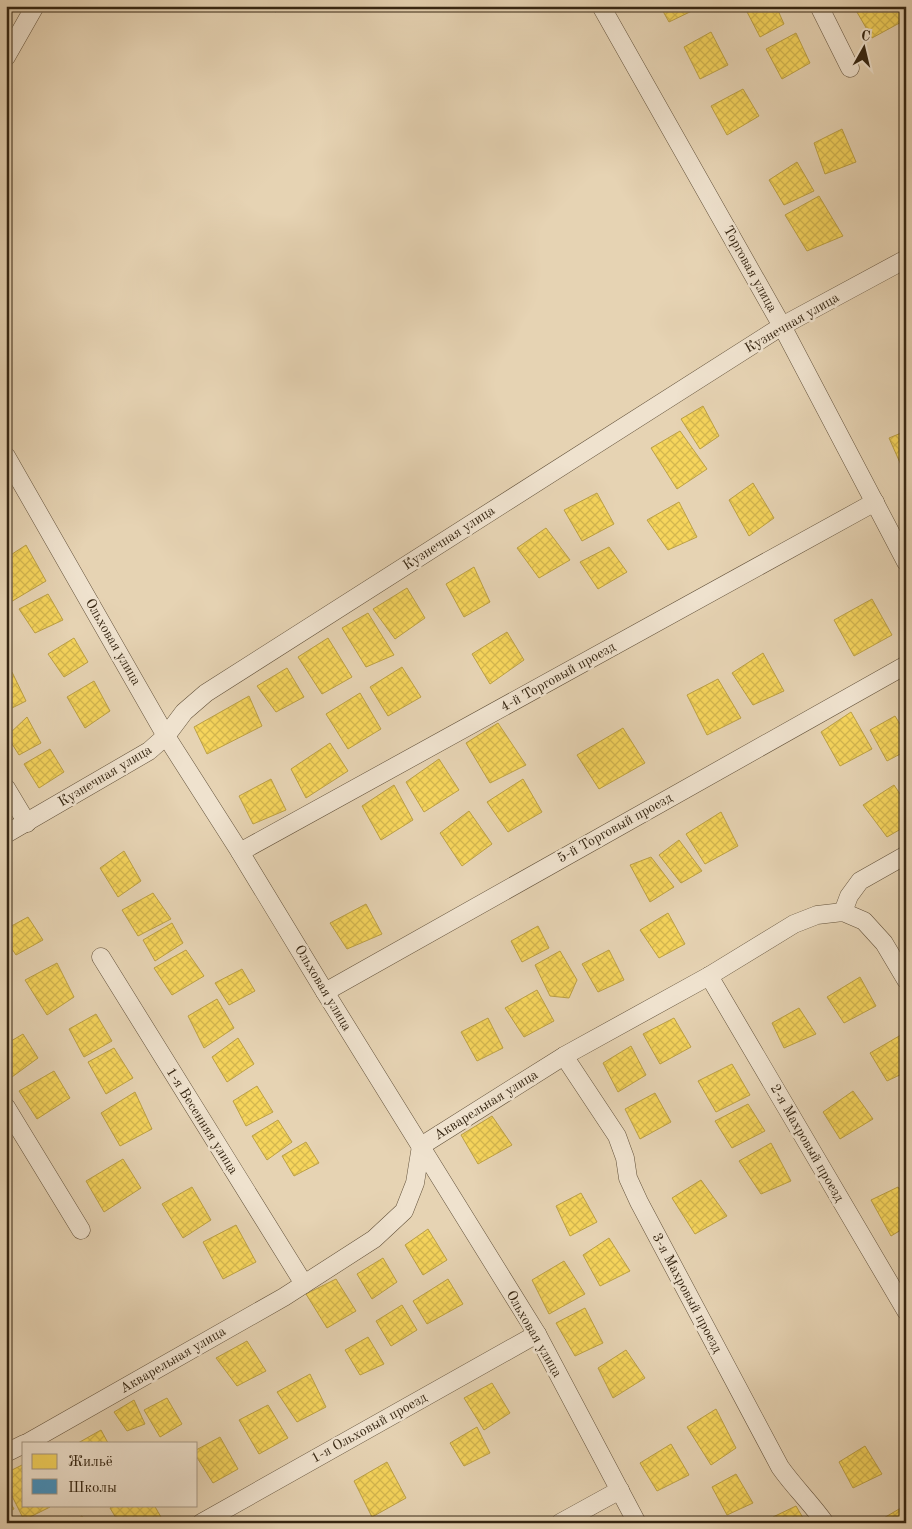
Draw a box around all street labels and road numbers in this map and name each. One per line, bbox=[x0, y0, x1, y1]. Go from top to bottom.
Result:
street label: Торговая улица bbox=[721, 224, 779, 315]
street label: Кузнечная улица bbox=[742, 290, 842, 356]
street label: Кузнечная улица bbox=[401, 503, 497, 573]
street label: Ольховая улица bbox=[83, 596, 143, 688]
street label: 4-й Торговый проезд bbox=[498, 640, 618, 714]
street label: Кузнечная улица bbox=[56, 743, 154, 809]
street label: 5-й Торговый проезд bbox=[555, 791, 675, 865]
street label: Ольховая улица bbox=[292, 943, 354, 1033]
street label: 1-я Весенняя улица bbox=[164, 1065, 241, 1177]
street label: Акварельная улица bbox=[432, 1067, 540, 1143]
street label: 2-я Махровый проезд bbox=[768, 1082, 846, 1204]
street label: 3-я Махровый проезд bbox=[650, 1231, 725, 1355]
street label: Ольховая улица bbox=[504, 1288, 564, 1380]
street label: Акварельная улица bbox=[118, 1324, 228, 1396]
street label: 1-я Ольховый проезд bbox=[309, 1390, 429, 1466]

